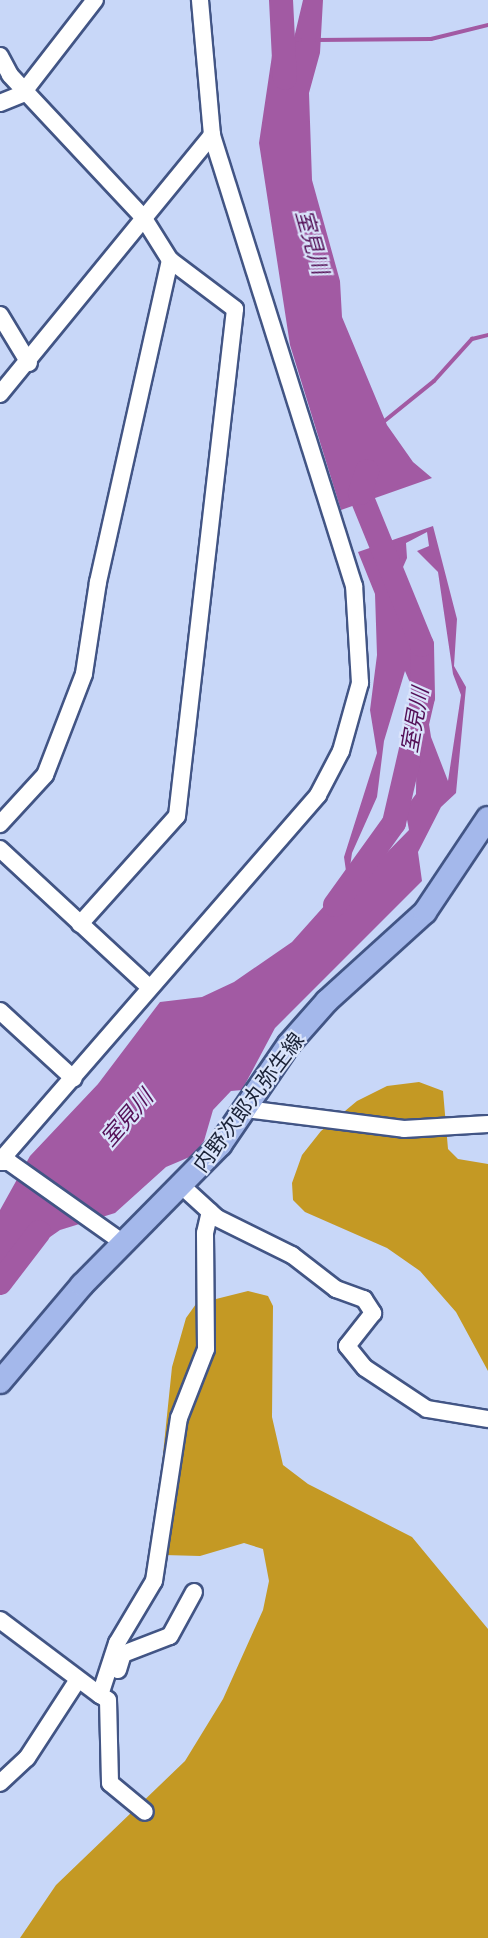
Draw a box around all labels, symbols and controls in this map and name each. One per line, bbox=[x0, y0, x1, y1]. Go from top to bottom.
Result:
water label: 室見川 bbox=[290, 207, 334, 277]
water label: 室見川 bbox=[396, 685, 434, 755]
street label: 内野次郎丸弥生線 bbox=[187, 1027, 309, 1177]
water label: 室見川 bbox=[95, 1084, 159, 1152]

